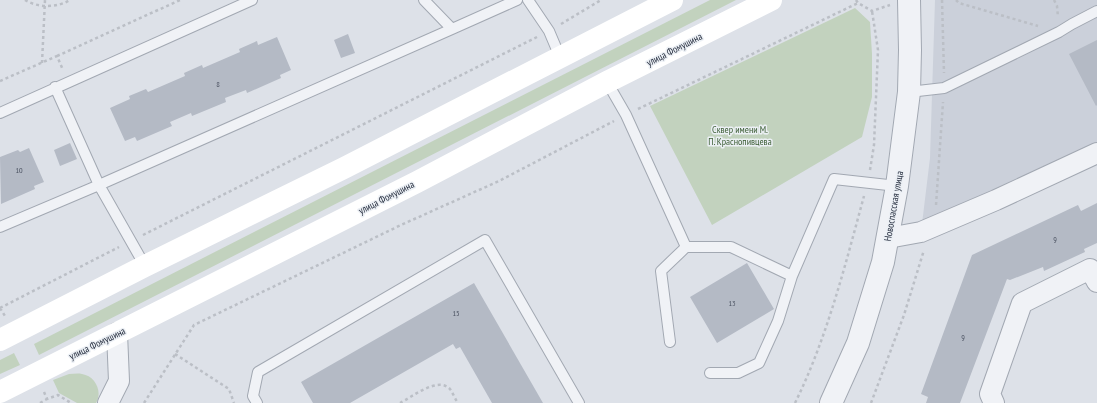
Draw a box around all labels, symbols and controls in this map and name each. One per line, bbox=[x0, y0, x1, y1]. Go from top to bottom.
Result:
street label: улица Фомушина bbox=[644, 30, 704, 69]
house number: 8 bbox=[216, 79, 220, 89]
park label: Сквер имени М. П. Краснопивцева bbox=[708, 123, 772, 148]
house number: 10 bbox=[15, 165, 23, 175]
street label: Новоспасская улица bbox=[881, 170, 906, 242]
street label: улица Фомушина bbox=[356, 178, 416, 217]
house number: 9 bbox=[1053, 234, 1057, 244]
house number: 13 bbox=[728, 298, 736, 308]
house number: 15 bbox=[452, 308, 460, 318]
street label: улица Фомушина bbox=[67, 324, 127, 363]
house number: 9 bbox=[961, 332, 965, 342]

